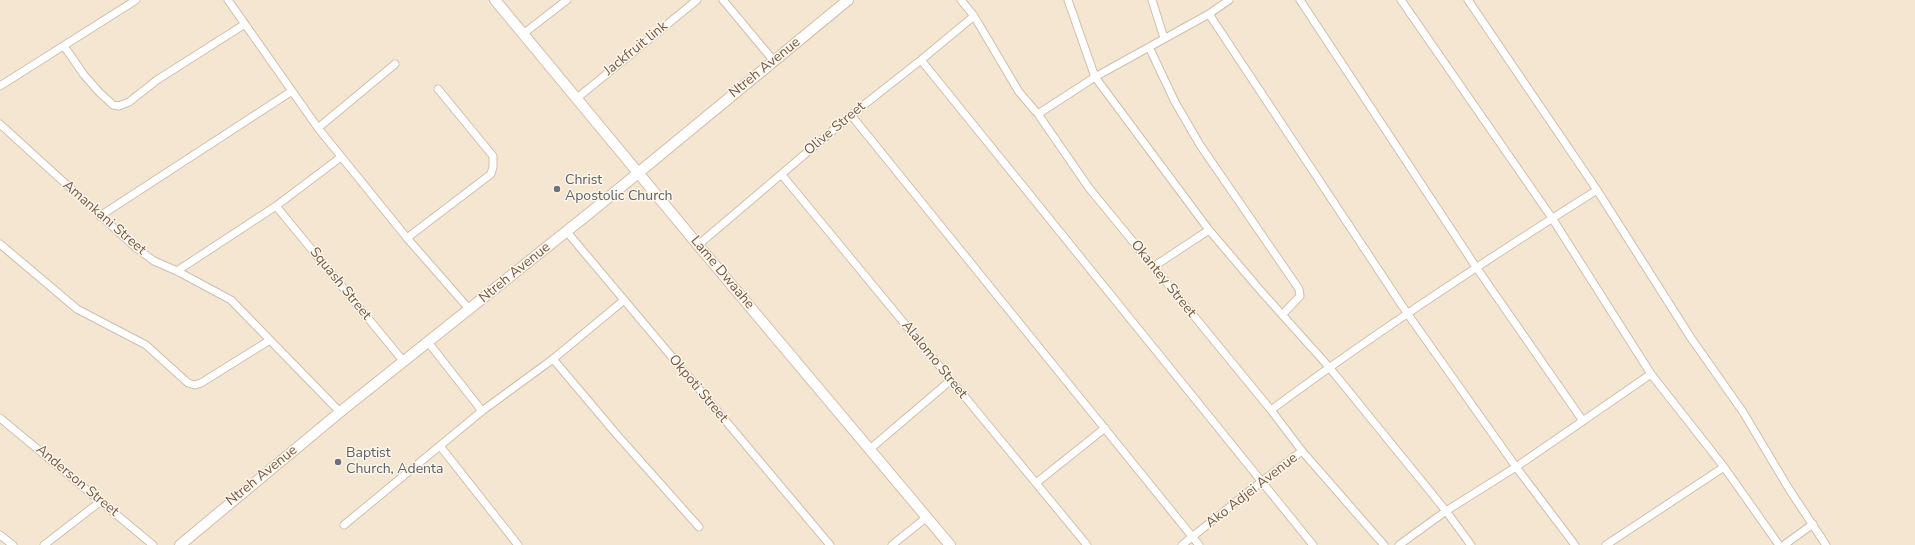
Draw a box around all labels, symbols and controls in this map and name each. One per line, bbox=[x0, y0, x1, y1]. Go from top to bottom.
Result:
street label: Jackfruit link bbox=[601, 18, 671, 80]
street label: Ntreh Avenue bbox=[726, 34, 804, 102]
street label: Olive Street bbox=[801, 99, 869, 159]
place label: Christ Apostolic Church bbox=[565, 173, 672, 206]
street label: Amankani Street bbox=[59, 177, 149, 259]
marker: Christ Apostolic Church bbox=[552, 184, 562, 194]
street label: Lame Dwaahe bbox=[687, 233, 757, 313]
street label: Okantey Street bbox=[1127, 237, 1199, 321]
street label: Ntreh Avenue bbox=[476, 239, 554, 307]
street label: Squash Street bbox=[306, 244, 374, 324]
street label: Alalomo Street bbox=[898, 318, 970, 402]
street label: Okpoti Street bbox=[665, 352, 731, 426]
street label: Anderson Street bbox=[32, 441, 122, 521]
street label: Ntreh Avenue bbox=[223, 442, 301, 510]
place label: Baptist Church, Adenta bbox=[346, 446, 443, 478]
street label: Ako Adjei Avenue bbox=[1203, 450, 1301, 532]
marker: Baptist Church, Adenta bbox=[333, 457, 343, 467]

